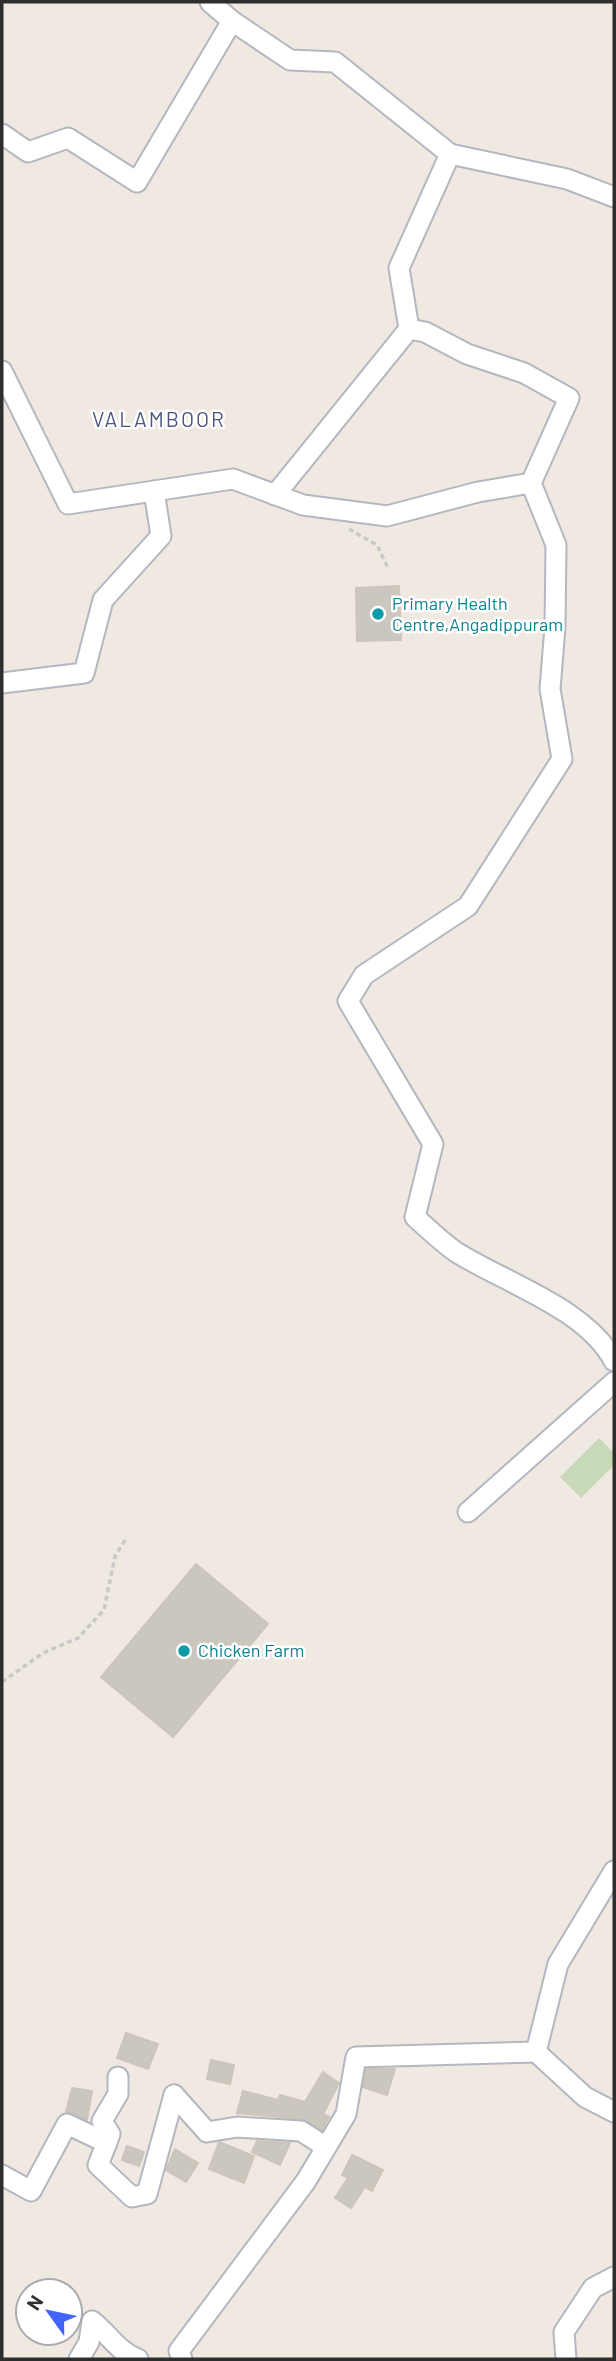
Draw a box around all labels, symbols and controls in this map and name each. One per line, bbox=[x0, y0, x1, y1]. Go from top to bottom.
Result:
district label: VALAMBOOR bbox=[92, 406, 226, 431]
place label: Primary Health Centre,Angadippuram bbox=[392, 592, 563, 635]
marker: Primary Health Centre,Angadippuram bbox=[370, 606, 386, 622]
place label: Chicken Farm bbox=[198, 1639, 304, 1661]
marker: Chicken Farm bbox=[176, 1643, 192, 1659]
north arrow bbox=[14, 2277, 84, 2347]
text: N bbox=[21, 2291, 47, 2314]

